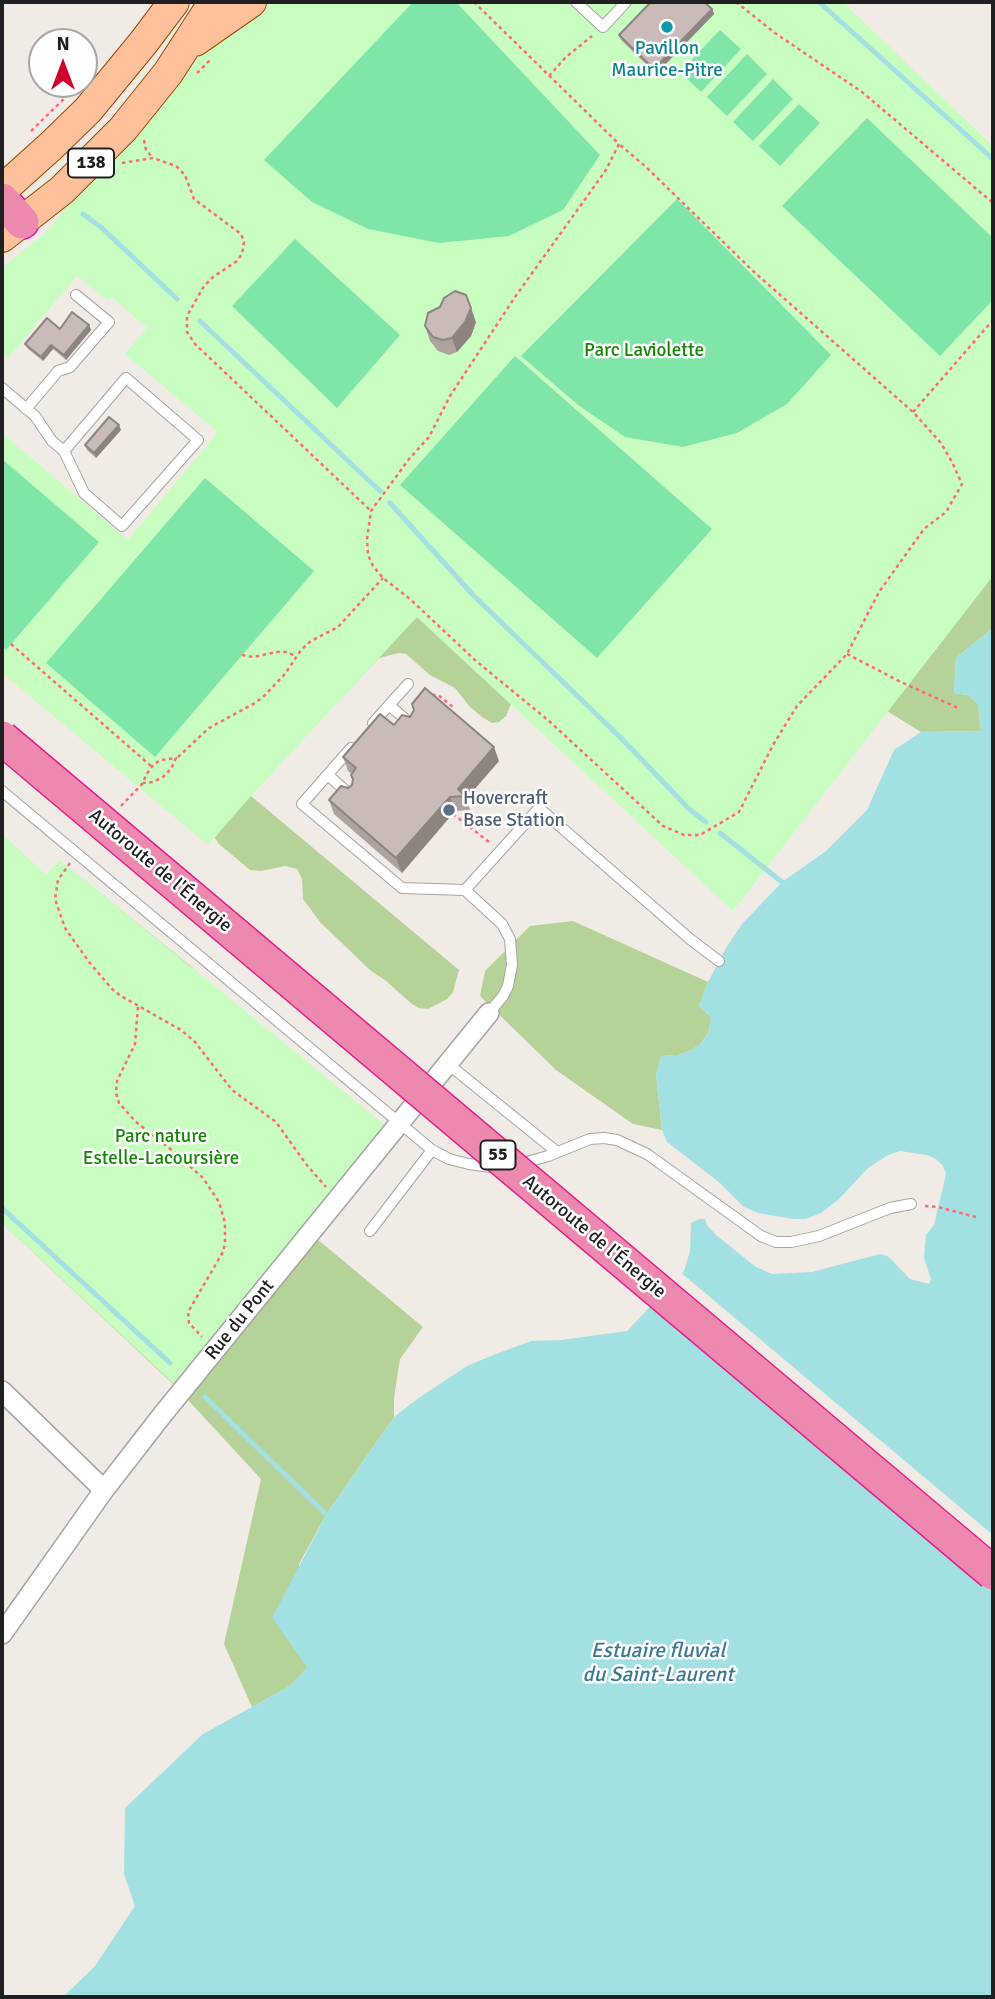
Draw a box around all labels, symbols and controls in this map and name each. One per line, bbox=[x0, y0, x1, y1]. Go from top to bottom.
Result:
marker: Pavillon Maurice-Pitre bbox=[659, 19, 675, 35]
north arrow bbox=[28, 28, 98, 98]
text: N bbox=[56, 32, 70, 56]
place label: Pavillon Maurice-Pitre bbox=[611, 38, 723, 82]
road number: 138 bbox=[68, 148, 114, 178]
park label: Parc Laviolette bbox=[584, 340, 704, 362]
place label: Hovercraft Base Station bbox=[463, 788, 565, 832]
marker: Hovercraft Base Station bbox=[441, 802, 457, 818]
street label: Autoroute de l'Énergie bbox=[84, 804, 236, 938]
park label: Parc nature Estelle-Lacoursière bbox=[83, 1126, 239, 1170]
road number: 55 bbox=[480, 1140, 516, 1170]
street label: Autoroute de l'Énergie bbox=[518, 1170, 670, 1304]
street label: Rue du Pont bbox=[201, 1275, 279, 1365]
water label: Estuaire fluvial du Saint-Laurent bbox=[583, 1638, 733, 1688]

